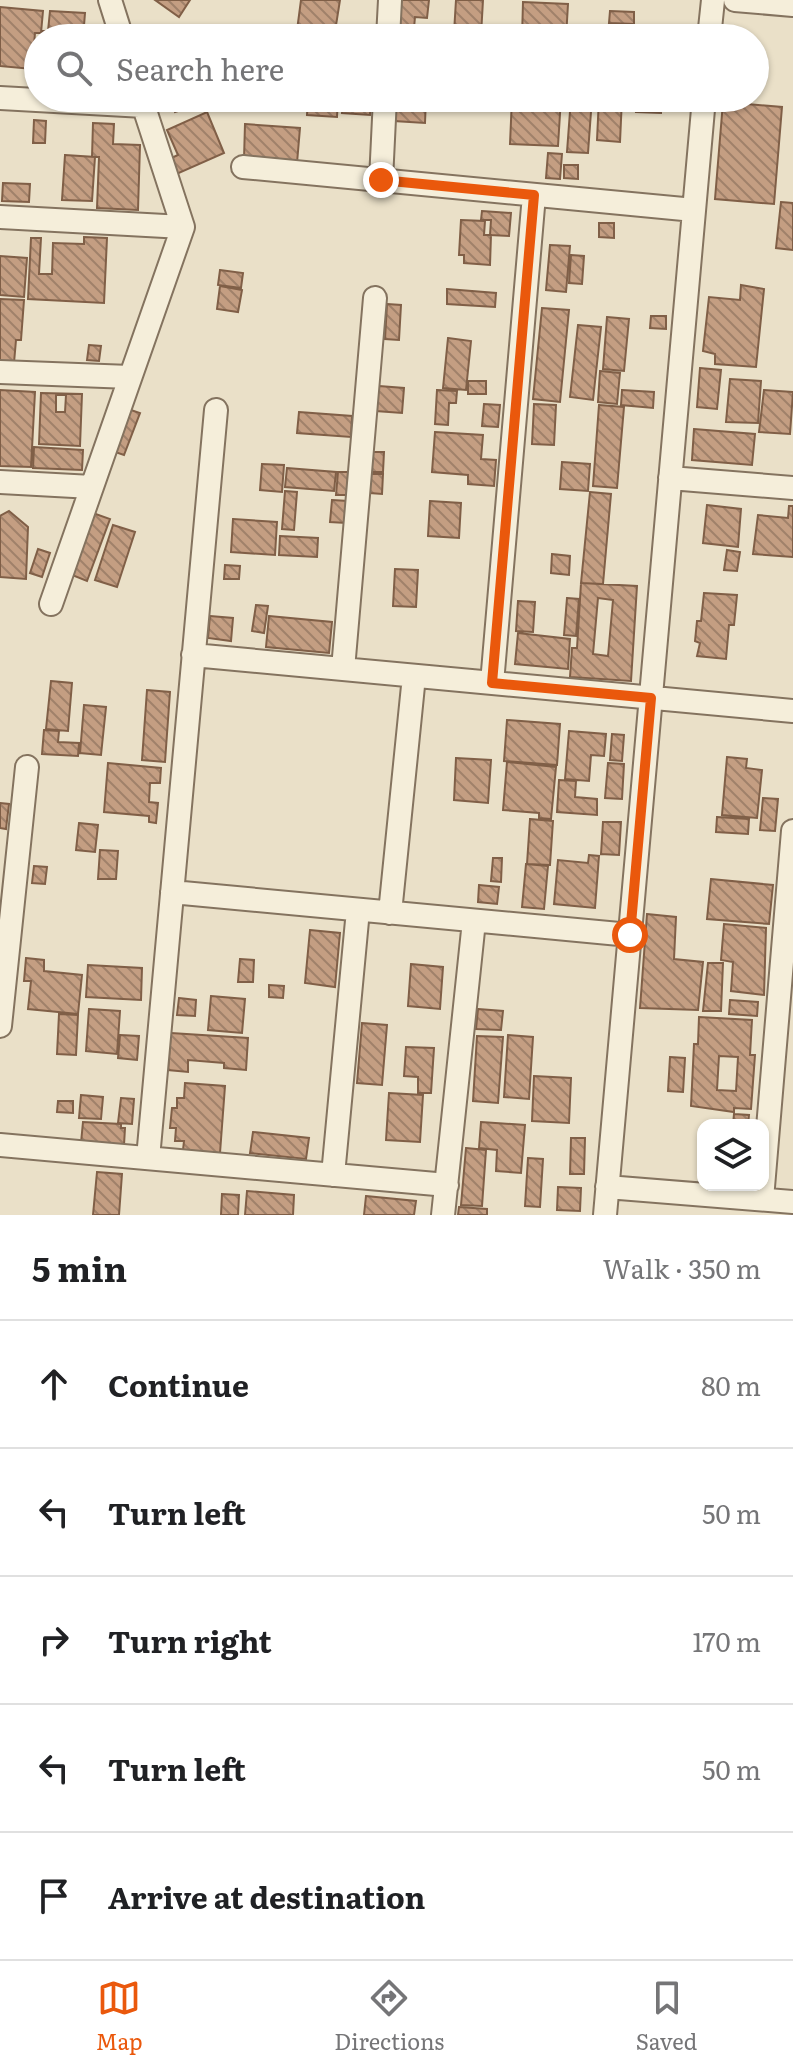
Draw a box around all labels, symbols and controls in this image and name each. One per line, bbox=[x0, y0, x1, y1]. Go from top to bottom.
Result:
search box bbox=[24, 24, 769, 112]
icon: search bbox=[52, 46, 96, 90]
text: Search here bbox=[116, 46, 284, 90]
route end bbox=[363, 162, 399, 198]
route start bbox=[612, 917, 648, 953]
map controls bbox=[697, 1119, 769, 1191]
button: layers bbox=[697, 1119, 769, 1191]
text: 5 min bbox=[32, 1242, 127, 1292]
text: Walk · 350 m bbox=[603, 1248, 761, 1287]
icon: ahead bbox=[32, 1362, 76, 1406]
text: Continue bbox=[108, 1362, 249, 1406]
text: 80 m bbox=[701, 1365, 761, 1404]
icon: left bbox=[32, 1490, 76, 1534]
text: Turn left bbox=[108, 1490, 246, 1534]
text: 50 m bbox=[702, 1493, 761, 1532]
icon: right bbox=[32, 1618, 76, 1662]
text: Turn right bbox=[108, 1618, 272, 1662]
text: 170 m bbox=[693, 1621, 761, 1660]
icon: left bbox=[32, 1746, 76, 1790]
text: Turn left bbox=[108, 1746, 246, 1790]
text: 50 m bbox=[702, 1749, 761, 1788]
icon: arrive bbox=[32, 1874, 76, 1918]
text: Arrive at destination bbox=[108, 1874, 425, 1918]
tab: Map bbox=[96, 1976, 143, 2057]
tab: Directions bbox=[334, 1976, 444, 2057]
tab: Saved bbox=[636, 1976, 697, 2057]

